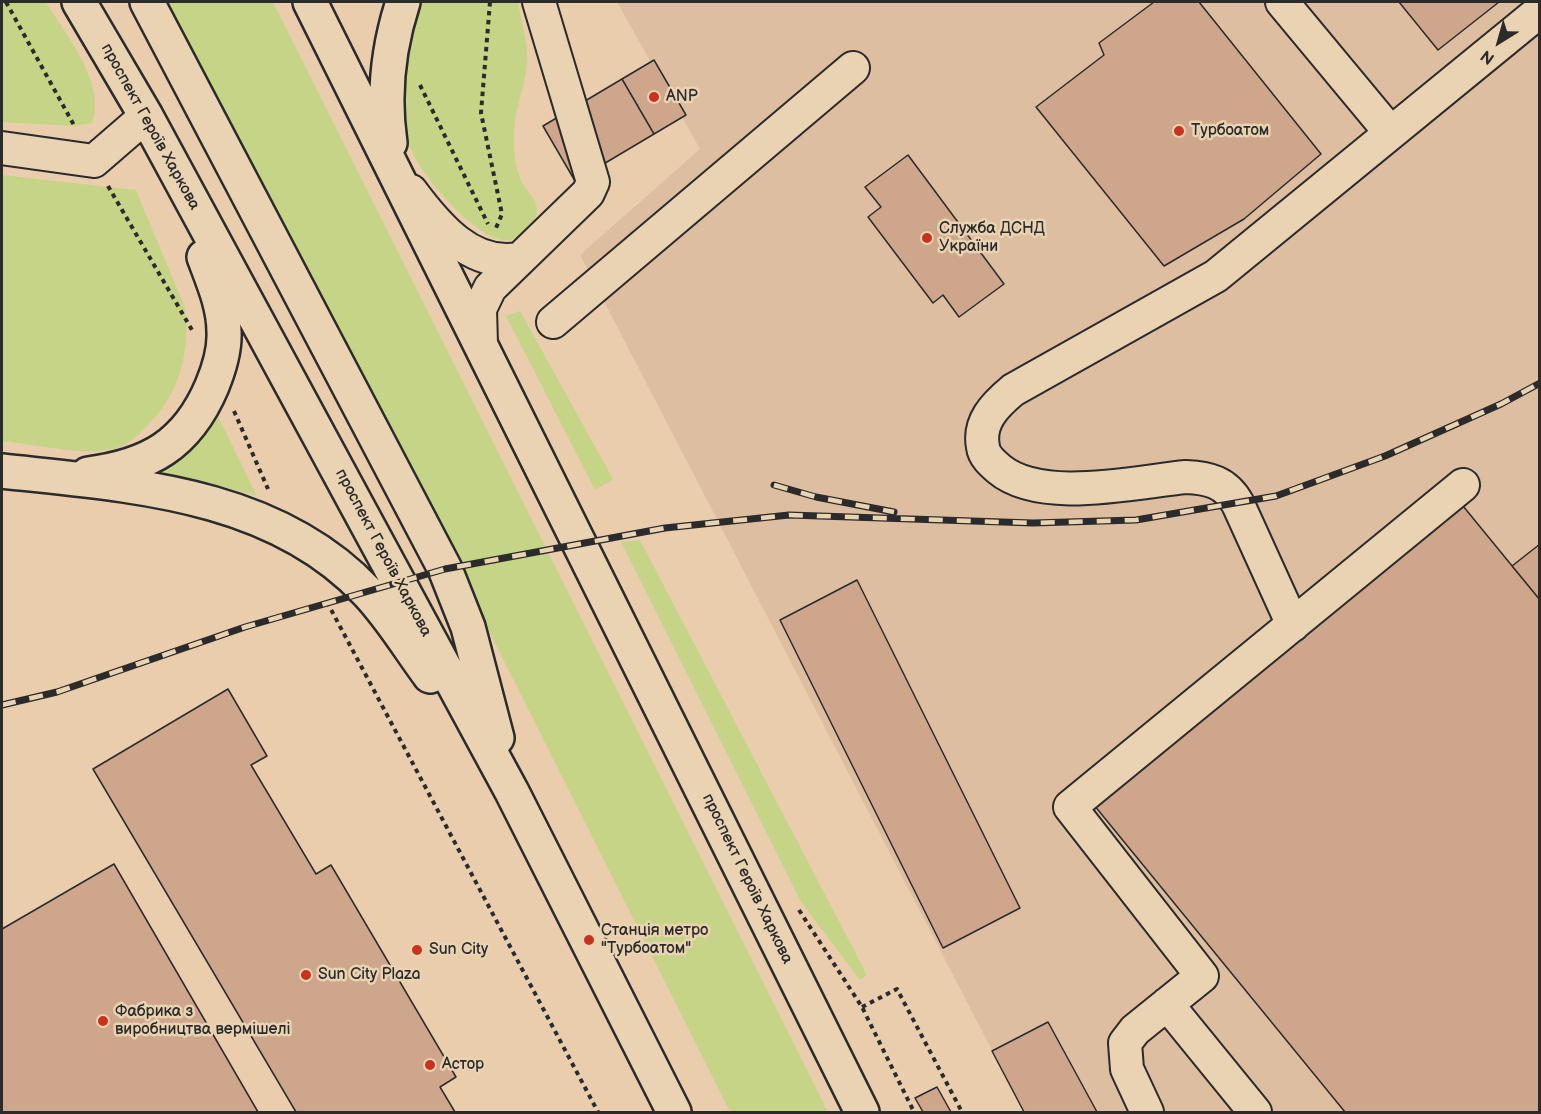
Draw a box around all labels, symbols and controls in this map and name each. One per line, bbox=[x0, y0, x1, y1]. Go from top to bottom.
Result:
north arrow bbox=[1469, 12, 1529, 72]
street label: проспект Героїв Харкова bbox=[96, 41, 204, 213]
text: N bbox=[1477, 46, 1498, 68]
place label: ANP bbox=[666, 87, 698, 107]
marker: ANP bbox=[647, 90, 661, 104]
place label: Турбоатом bbox=[1191, 121, 1269, 141]
marker: Турбоатом bbox=[1172, 124, 1186, 138]
place label: Служба ДСНД України bbox=[939, 219, 1045, 257]
marker: Служба ДСНД України bbox=[920, 231, 934, 245]
street label: проспект Героїв Харкова bbox=[331, 466, 435, 640]
street label: проспект Героїв Харкова bbox=[697, 791, 797, 967]
place label: Станція метро "Турбоатом" bbox=[601, 921, 708, 959]
marker: Станція метро "Турбоатом" bbox=[582, 933, 596, 947]
place label: Sun City bbox=[429, 940, 488, 960]
marker: Sun City bbox=[410, 943, 424, 957]
place label: Sun City Plaza bbox=[318, 965, 421, 985]
marker: Sun City Plaza bbox=[299, 968, 313, 982]
place label: Фабрика з виробництва вермішелі bbox=[115, 1002, 290, 1040]
marker: Фабрика з виробництва вермішелі bbox=[96, 1014, 110, 1028]
place label: Астор bbox=[442, 1055, 484, 1075]
marker: Астор bbox=[423, 1058, 437, 1072]

